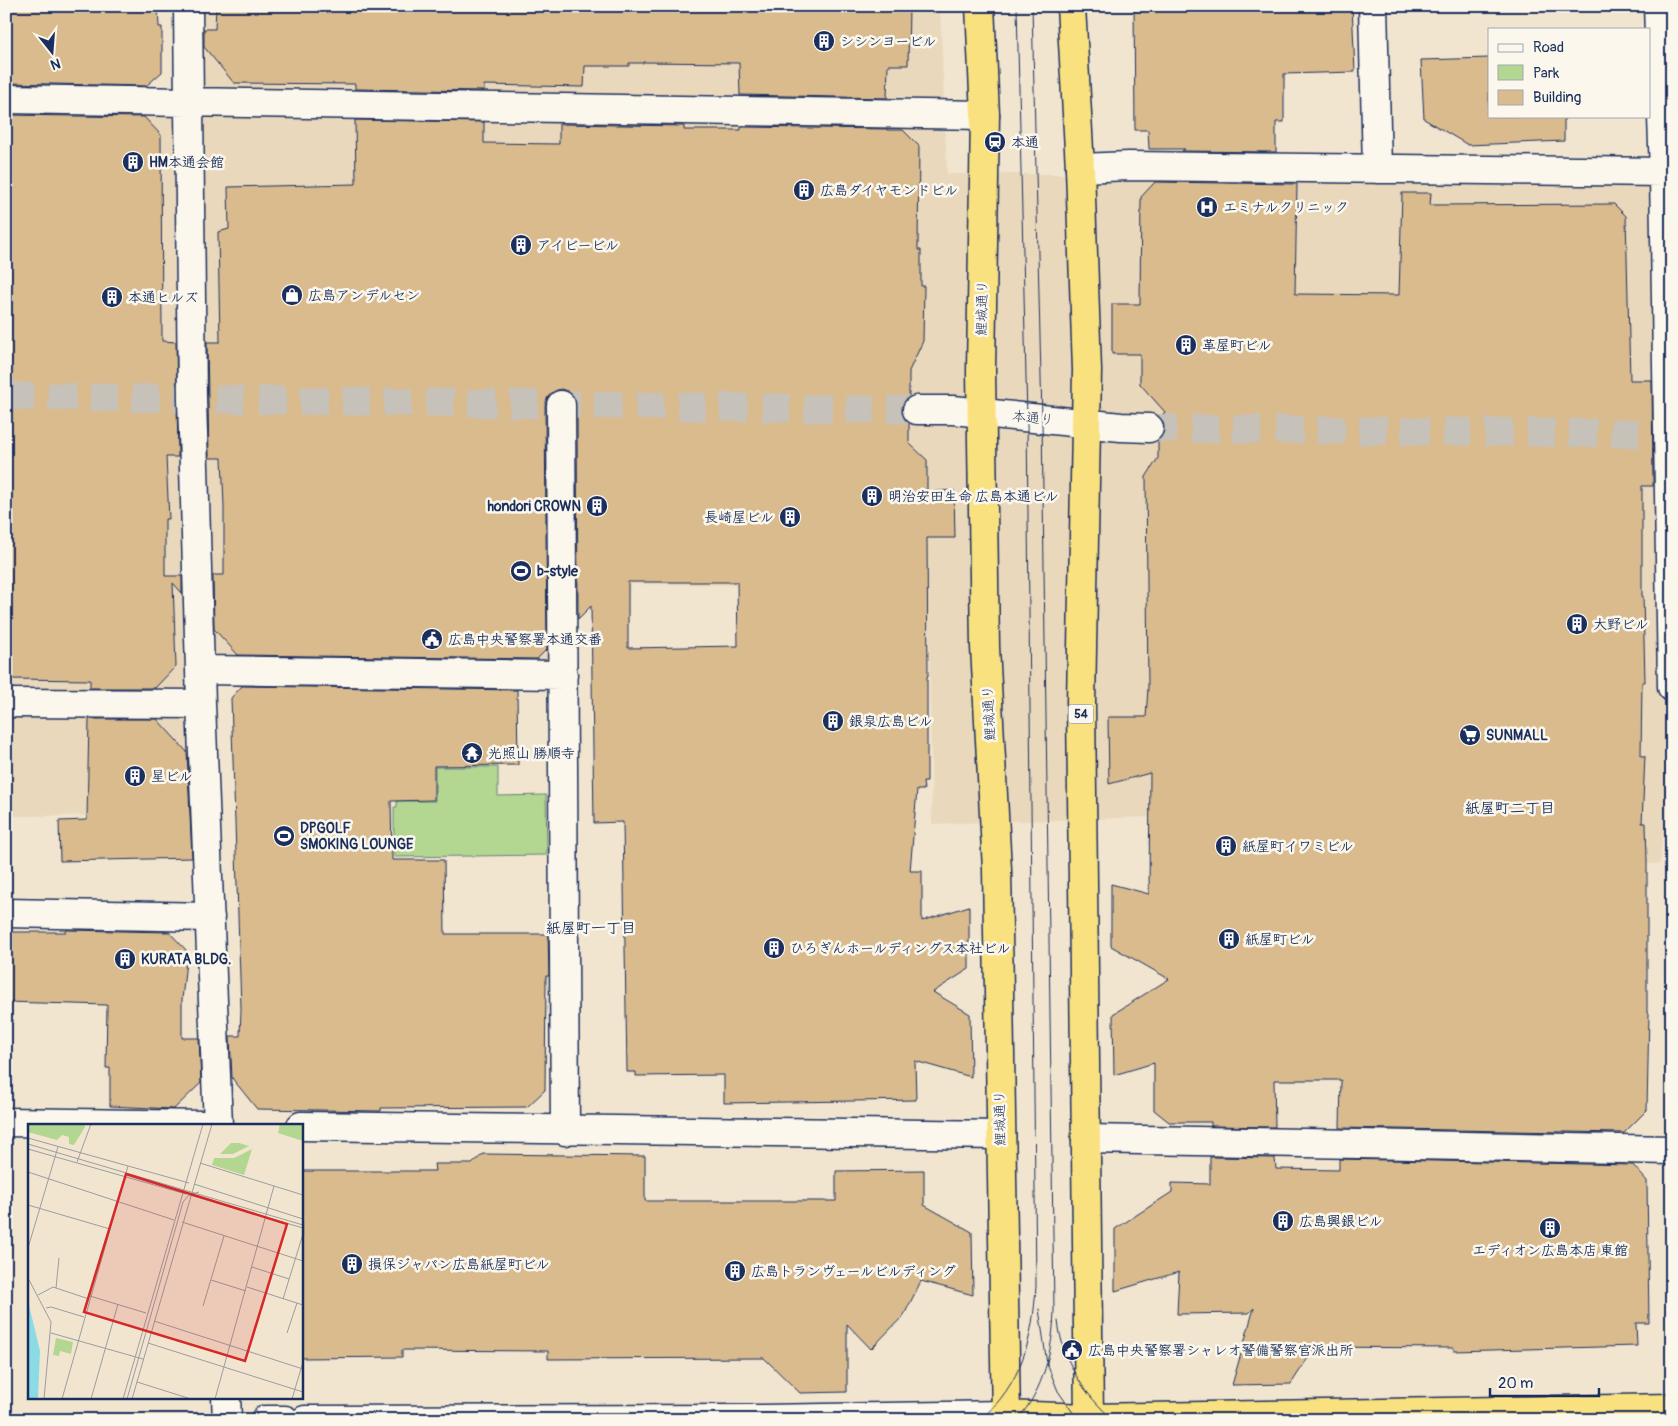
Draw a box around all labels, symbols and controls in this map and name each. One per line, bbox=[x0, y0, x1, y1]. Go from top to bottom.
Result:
north arrow bbox=[28, 28, 78, 78]
legend bbox=[1488, 28, 1650, 118]
building icon: シシンヨービル bbox=[812, 29, 836, 53]
place label: シシンヨービル bbox=[840, 33, 937, 50]
text: Road bbox=[1533, 38, 1564, 57]
text: N bbox=[49, 54, 63, 73]
text: Park bbox=[1533, 64, 1560, 83]
text: Building bbox=[1533, 88, 1581, 107]
station icon: 本通 bbox=[983, 130, 1007, 154]
place label: 本通 bbox=[1011, 134, 1039, 151]
building icon: HM本通会館 bbox=[121, 150, 145, 174]
place label: HM本通会館 bbox=[149, 154, 224, 171]
building icon: 広島ダイヤモンドビル bbox=[792, 178, 816, 202]
place label: 広島ダイヤモンドビル bbox=[820, 182, 958, 199]
hospital icon: エミナルクリニック bbox=[1195, 195, 1219, 219]
place label: エミナルクリニック bbox=[1223, 199, 1349, 216]
building icon: アイビービル bbox=[509, 233, 533, 257]
place label: アイビービル bbox=[537, 237, 619, 254]
street label: 鯉城通り bbox=[973, 280, 991, 336]
shop icon: 広島アンデルセン bbox=[280, 283, 304, 307]
building icon: 本通ヒルズ bbox=[100, 285, 124, 309]
place label: 広島アンデルセン bbox=[308, 287, 420, 304]
place label: 本通ヒルズ bbox=[128, 289, 198, 306]
building icon: 革屋町ビル bbox=[1174, 333, 1198, 357]
place label: 革屋町ビル bbox=[1202, 337, 1272, 354]
street label: 本通り bbox=[1011, 407, 1055, 429]
building icon: 明治安田生命 広島本通ビル bbox=[860, 484, 884, 508]
place label: 明治安田生命 広島本通ビル bbox=[888, 488, 1059, 505]
building icon: hondori CROWN bbox=[585, 494, 609, 518]
place label: hondori CROWN bbox=[487, 498, 581, 515]
building icon: 長崎屋ビル bbox=[778, 505, 802, 529]
place label: 長崎屋ビル bbox=[704, 509, 774, 526]
sports icon: b-style bbox=[509, 559, 533, 583]
place label: b-style bbox=[537, 563, 579, 580]
building icon: 大野ビル bbox=[1565, 612, 1589, 636]
place label: 大野ビル bbox=[1593, 616, 1649, 633]
public building icon: 広島中央警察署本通交番 bbox=[420, 627, 444, 651]
place label: 広島中央警察署本通交番 bbox=[448, 631, 602, 648]
street label: 鯉城通り bbox=[979, 685, 999, 741]
road number: 54 bbox=[1068, 704, 1094, 724]
building icon: 銀泉広島ビル bbox=[821, 709, 845, 733]
place label: 銀泉広島ビル bbox=[849, 713, 933, 730]
supermarket icon: SUNMALL bbox=[1458, 723, 1482, 747]
place label: SUNMALL bbox=[1486, 727, 1548, 744]
temple icon: 光照山 勝順寺 bbox=[460, 741, 484, 765]
place label: 光照山 勝順寺 bbox=[488, 745, 575, 762]
building icon: 星ビル bbox=[123, 764, 147, 788]
place label: 星ビル bbox=[151, 768, 193, 785]
district label: 紙屋町二丁目 bbox=[1465, 799, 1555, 818]
place label: DPGOLF SMOKING LOUNGE bbox=[300, 820, 414, 853]
sports icon: DPGOLF SMOKING LOUNGE bbox=[272, 824, 296, 848]
building icon: 紙屋町イワミビル bbox=[1214, 834, 1238, 858]
place label: 紙屋町イワミビル bbox=[1242, 838, 1354, 855]
district label: 紙屋町一丁目 bbox=[546, 919, 636, 938]
building icon: 紙屋町ビル bbox=[1217, 927, 1241, 951]
place label: 紙屋町ビル bbox=[1245, 931, 1315, 948]
building icon: ひろぎんホールディングス本社ビル bbox=[762, 936, 786, 960]
place label: ひろぎんホールディングス本社ビル bbox=[790, 940, 1011, 957]
building icon: KURATA BLDG. bbox=[113, 947, 137, 971]
place label: KURATA BLDG. bbox=[141, 951, 231, 968]
street label: 鯉城通り bbox=[991, 1090, 1009, 1146]
inset map bbox=[28, 1124, 302, 1398]
building icon: 広島興銀ビル bbox=[1271, 1209, 1295, 1233]
place label: 広島興銀ビル bbox=[1299, 1213, 1383, 1230]
building icon: エディオン広島本店 東館 bbox=[1538, 1216, 1562, 1240]
place label: エディオン広島本店 東館 bbox=[1472, 1242, 1628, 1259]
building icon: 損保ジャパン広島紙屋町ビル bbox=[340, 1252, 364, 1276]
place label: 損保ジャパン広島紙屋町ビル bbox=[368, 1256, 550, 1273]
building icon: 広島トランヴェールビルディング bbox=[723, 1259, 747, 1283]
place label: 広島トランヴェールビルディング bbox=[751, 1263, 956, 1280]
public building icon: 広島中央警察署シャレオ警備警察官派出所 bbox=[1060, 1338, 1084, 1362]
place label: 広島中央警察署シャレオ警備警察官派出所 bbox=[1088, 1342, 1353, 1359]
scale bar bbox=[1490, 1366, 1599, 1398]
text: 20 m bbox=[1498, 1374, 1533, 1393]

